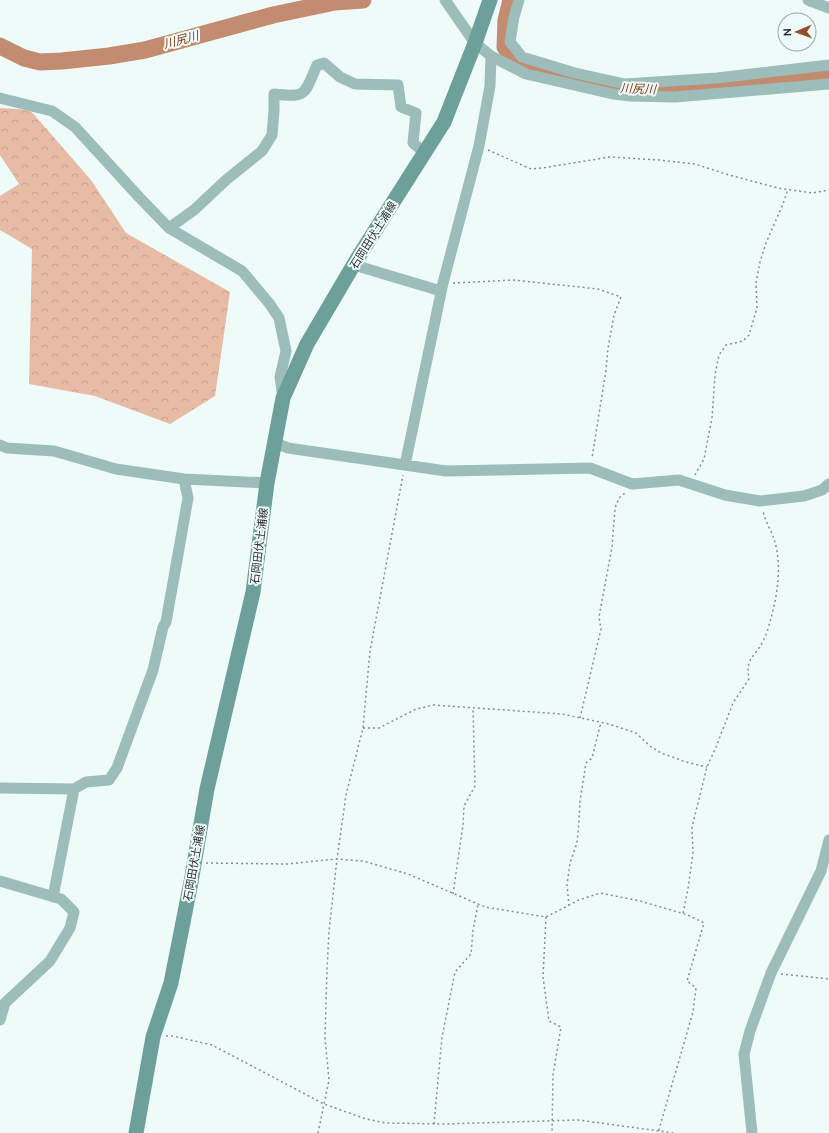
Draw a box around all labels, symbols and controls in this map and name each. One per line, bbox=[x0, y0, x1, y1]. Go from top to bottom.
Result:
north arrow bbox=[777, 12, 817, 52]
water label: 川尻川 bbox=[162, 28, 202, 50]
text: N bbox=[781, 28, 793, 37]
water label: 川尻川 bbox=[620, 81, 658, 96]
street label: 石岡田伏土浦線 bbox=[348, 199, 398, 271]
street label: 石岡田伏土浦線 bbox=[248, 507, 270, 585]
street label: 石岡田伏土浦線 bbox=[181, 824, 207, 902]

